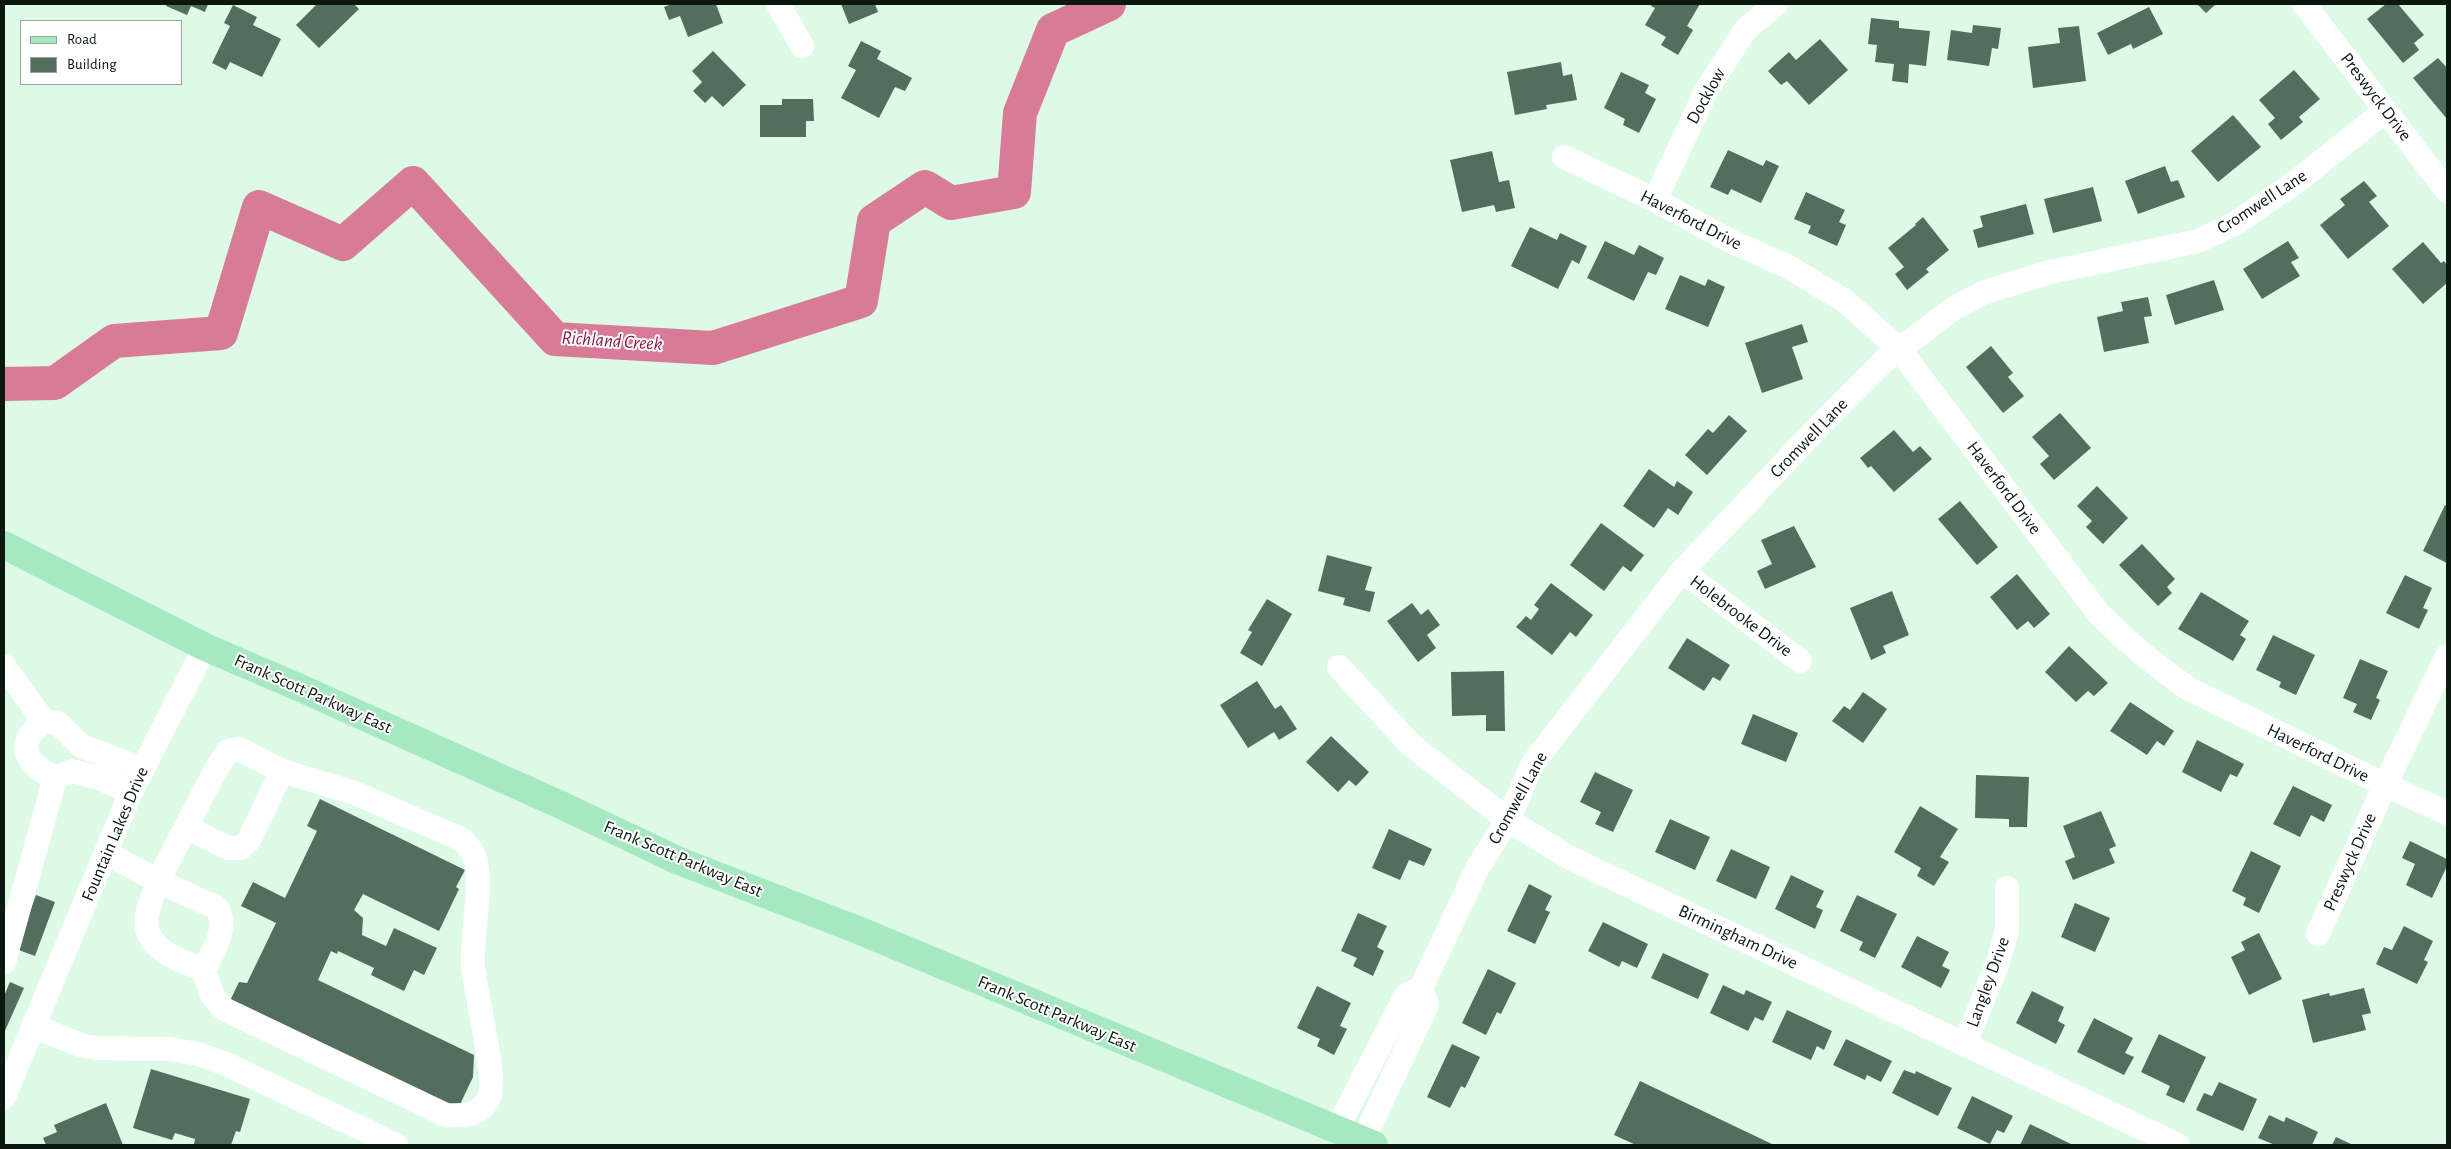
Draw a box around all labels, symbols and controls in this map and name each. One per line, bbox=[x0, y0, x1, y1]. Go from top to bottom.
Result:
legend bbox=[20, 20, 182, 85]
text: Road bbox=[67, 32, 97, 47]
street label: Preswyck Drive bbox=[2336, 49, 2416, 145]
text: Building bbox=[67, 57, 117, 72]
street label: Docklow bbox=[1682, 64, 1730, 128]
street label: Cromwell Lane bbox=[2213, 165, 2311, 239]
street label: Haverford Drive bbox=[1637, 185, 1745, 255]
water label: Richland Creek bbox=[561, 326, 663, 356]
street label: Cromwell Lane bbox=[1766, 394, 1852, 482]
street label: Haverford Drive bbox=[1962, 437, 2046, 539]
street label: Holebrooke Drive bbox=[1686, 570, 1796, 662]
street label: Frank Scott Parkway East bbox=[231, 649, 395, 739]
street label: Haverford Drive bbox=[2263, 719, 2373, 787]
street label: Cromwell Lane bbox=[1484, 748, 1552, 848]
street label: Fountain Lakes Drive bbox=[77, 763, 153, 905]
street label: Preswyck Drive bbox=[2319, 810, 2381, 914]
street label: Frank Scott Parkway East bbox=[600, 816, 766, 902]
street label: Birmingham Drive bbox=[1675, 900, 1801, 974]
street label: Langley Drive bbox=[1962, 934, 2014, 1030]
street label: Frank Scott Parkway East bbox=[974, 971, 1140, 1057]

